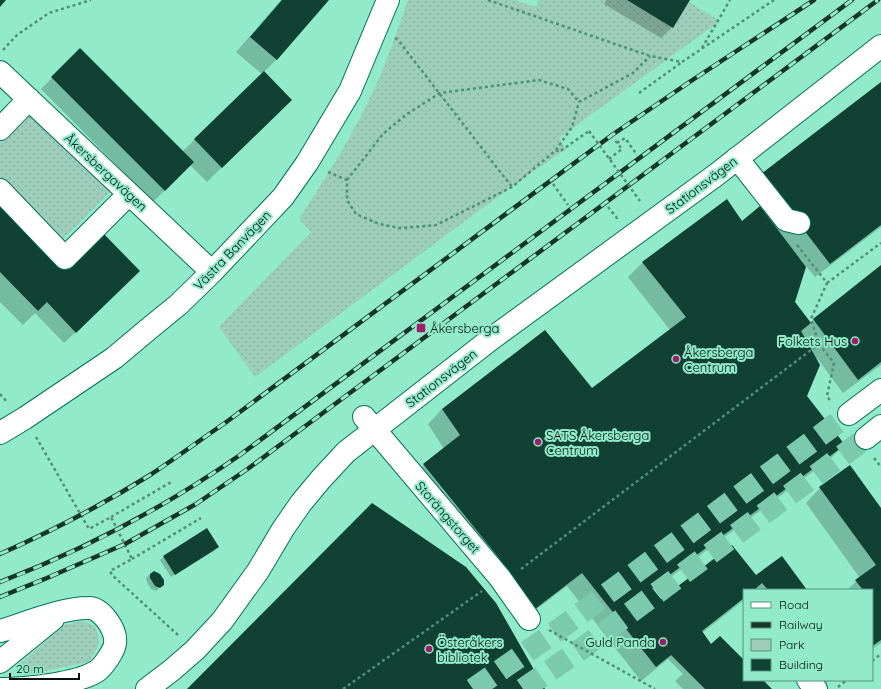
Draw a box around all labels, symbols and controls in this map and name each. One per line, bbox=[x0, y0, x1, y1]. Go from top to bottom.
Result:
street label: Åkersbergavägen bbox=[61, 130, 151, 214]
street label: Stationsvägen bbox=[662, 153, 740, 217]
street label: Västra Banvägen bbox=[190, 207, 274, 293]
place label: Åkersberga bbox=[430, 320, 500, 336]
marker: Åkersberga bbox=[415, 322, 427, 334]
place label: Folkets Hus bbox=[778, 333, 847, 349]
marker: Folkets Hus bbox=[850, 336, 860, 346]
place label: Åkersberga Centrum bbox=[684, 344, 754, 375]
street label: Stationsvägen bbox=[402, 345, 480, 411]
marker: Åkersberga Centrum bbox=[671, 354, 681, 364]
place label: SATS Åkersberga Centrum bbox=[546, 427, 649, 458]
marker: SATS Åkersberga Centrum bbox=[533, 437, 543, 447]
street label: Storängstorget bbox=[412, 478, 484, 556]
legend bbox=[743, 589, 873, 681]
text: Road bbox=[779, 597, 809, 612]
text: Railway bbox=[779, 617, 823, 632]
place label: Österåkers bibliotek bbox=[437, 634, 503, 665]
place label: Guld Panda bbox=[585, 634, 655, 650]
marker: Guld Panda bbox=[658, 637, 668, 647]
text: Park bbox=[779, 637, 804, 652]
marker: Österåkers bibliotek bbox=[424, 644, 434, 654]
scale bar bbox=[10, 655, 79, 681]
text: Building bbox=[779, 657, 823, 672]
text: 20 m bbox=[16, 661, 44, 676]

